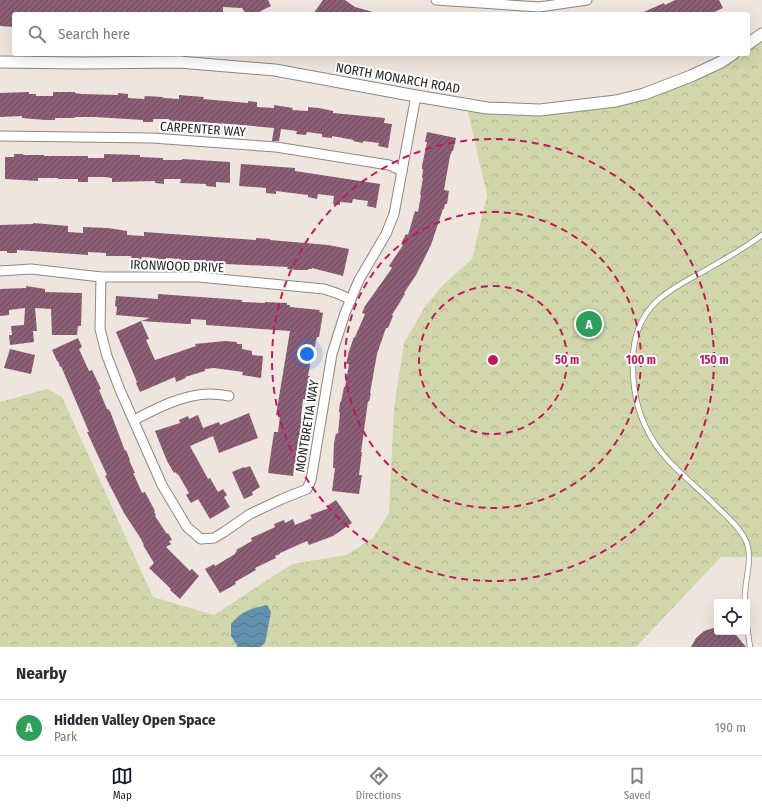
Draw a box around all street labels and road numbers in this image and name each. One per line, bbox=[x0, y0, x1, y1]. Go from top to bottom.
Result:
street label: NORTH MONARCH ROAD bbox=[335, 60, 461, 96]
street label: CARPENTER WAY bbox=[160, 119, 247, 140]
street label: IRONWOOD DRIVE bbox=[130, 257, 224, 275]
street label: MONTBRETIA WAY bbox=[292, 378, 322, 473]

